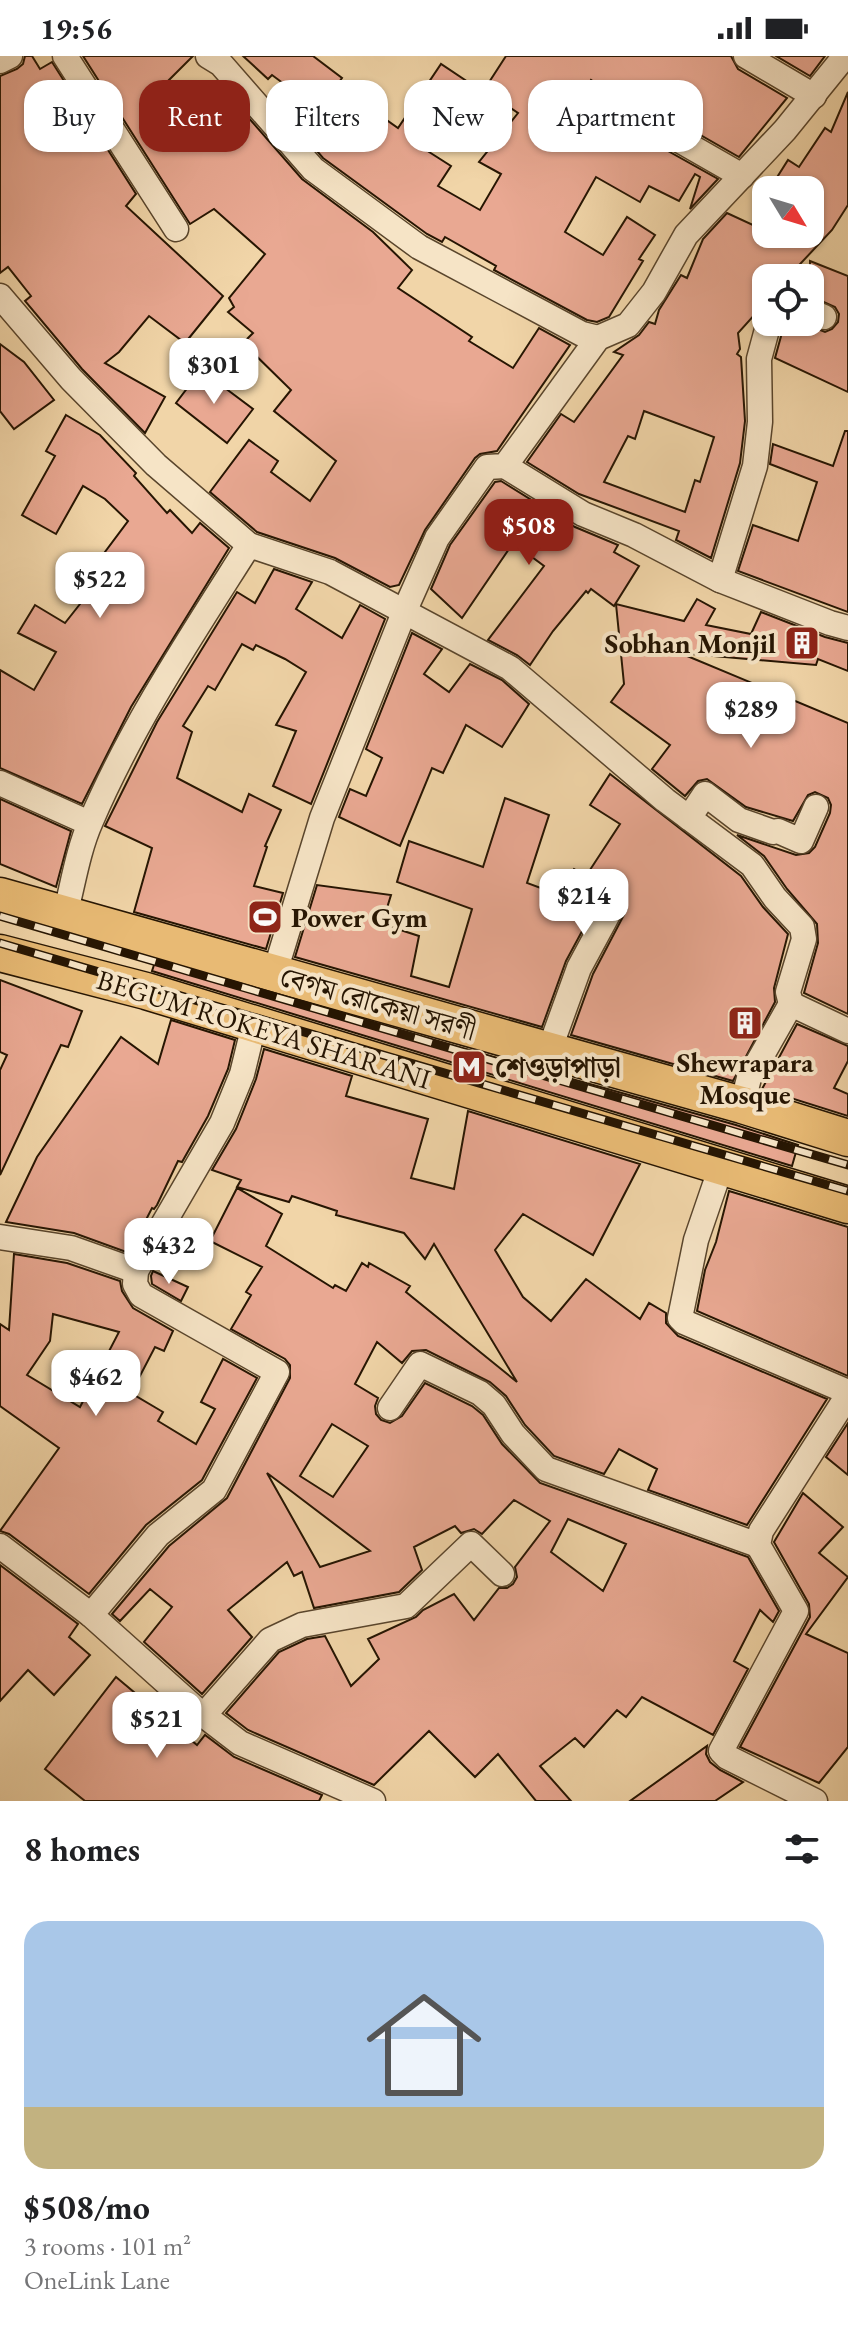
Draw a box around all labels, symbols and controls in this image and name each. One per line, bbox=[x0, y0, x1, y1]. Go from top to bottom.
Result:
text: 19:56 bbox=[40, 9, 112, 48]
chip: Buy bbox=[24, 80, 123, 152]
chip: Rent bbox=[139, 80, 250, 152]
chip: Filters bbox=[266, 80, 388, 152]
chip: New bbox=[404, 80, 512, 152]
chip: Apartment bbox=[528, 80, 703, 152]
north arrow bbox=[752, 176, 824, 248]
map controls bbox=[752, 176, 824, 336]
button: locate bbox=[752, 264, 824, 336]
pin: $301 bbox=[167, 338, 261, 406]
text: $301 bbox=[187, 347, 241, 381]
pin: $508 bbox=[482, 499, 576, 567]
text: $508 bbox=[502, 508, 556, 542]
pin: $522 bbox=[53, 552, 147, 620]
text: $522 bbox=[73, 561, 127, 595]
building icon: Sobhan Monjil bbox=[783, 624, 821, 662]
place label: Sobhan Monjil bbox=[605, 625, 776, 661]
pin: $289 bbox=[704, 682, 798, 750]
text: $289 bbox=[724, 691, 778, 725]
pin: $214 bbox=[537, 869, 631, 937]
text: $214 bbox=[557, 878, 611, 912]
sports icon: Power Gym bbox=[246, 898, 284, 936]
place label: Power Gym bbox=[291, 899, 428, 935]
street label: বেগম রোকেয়া সরণী bbox=[276, 958, 480, 1048]
street label: BEGUM ROKEYA SHARANI bbox=[93, 961, 436, 1097]
building icon: Shewrapara Mosque bbox=[726, 1004, 764, 1042]
place label: Shewrapara Mosque bbox=[676, 1044, 814, 1112]
metro station icon: শেওড়াপাড়া bbox=[450, 1048, 488, 1086]
place label: শেওড়াপাড়া bbox=[495, 1049, 621, 1085]
pin: $432 bbox=[122, 1218, 216, 1286]
text: $432 bbox=[142, 1227, 196, 1261]
pin: $462 bbox=[49, 1350, 143, 1418]
text: $462 bbox=[69, 1359, 123, 1393]
pin: $521 bbox=[110, 1692, 204, 1760]
text: $521 bbox=[130, 1701, 184, 1735]
text: 8 homes bbox=[24, 1827, 140, 1871]
icon: filters bbox=[780, 1827, 824, 1871]
icon: home bbox=[352, 1973, 496, 2117]
text: $508/mo bbox=[24, 2185, 150, 2229]
text: 3 rooms · 101 m² bbox=[24, 2229, 191, 2263]
text: OneLink Lane bbox=[24, 2263, 170, 2297]

